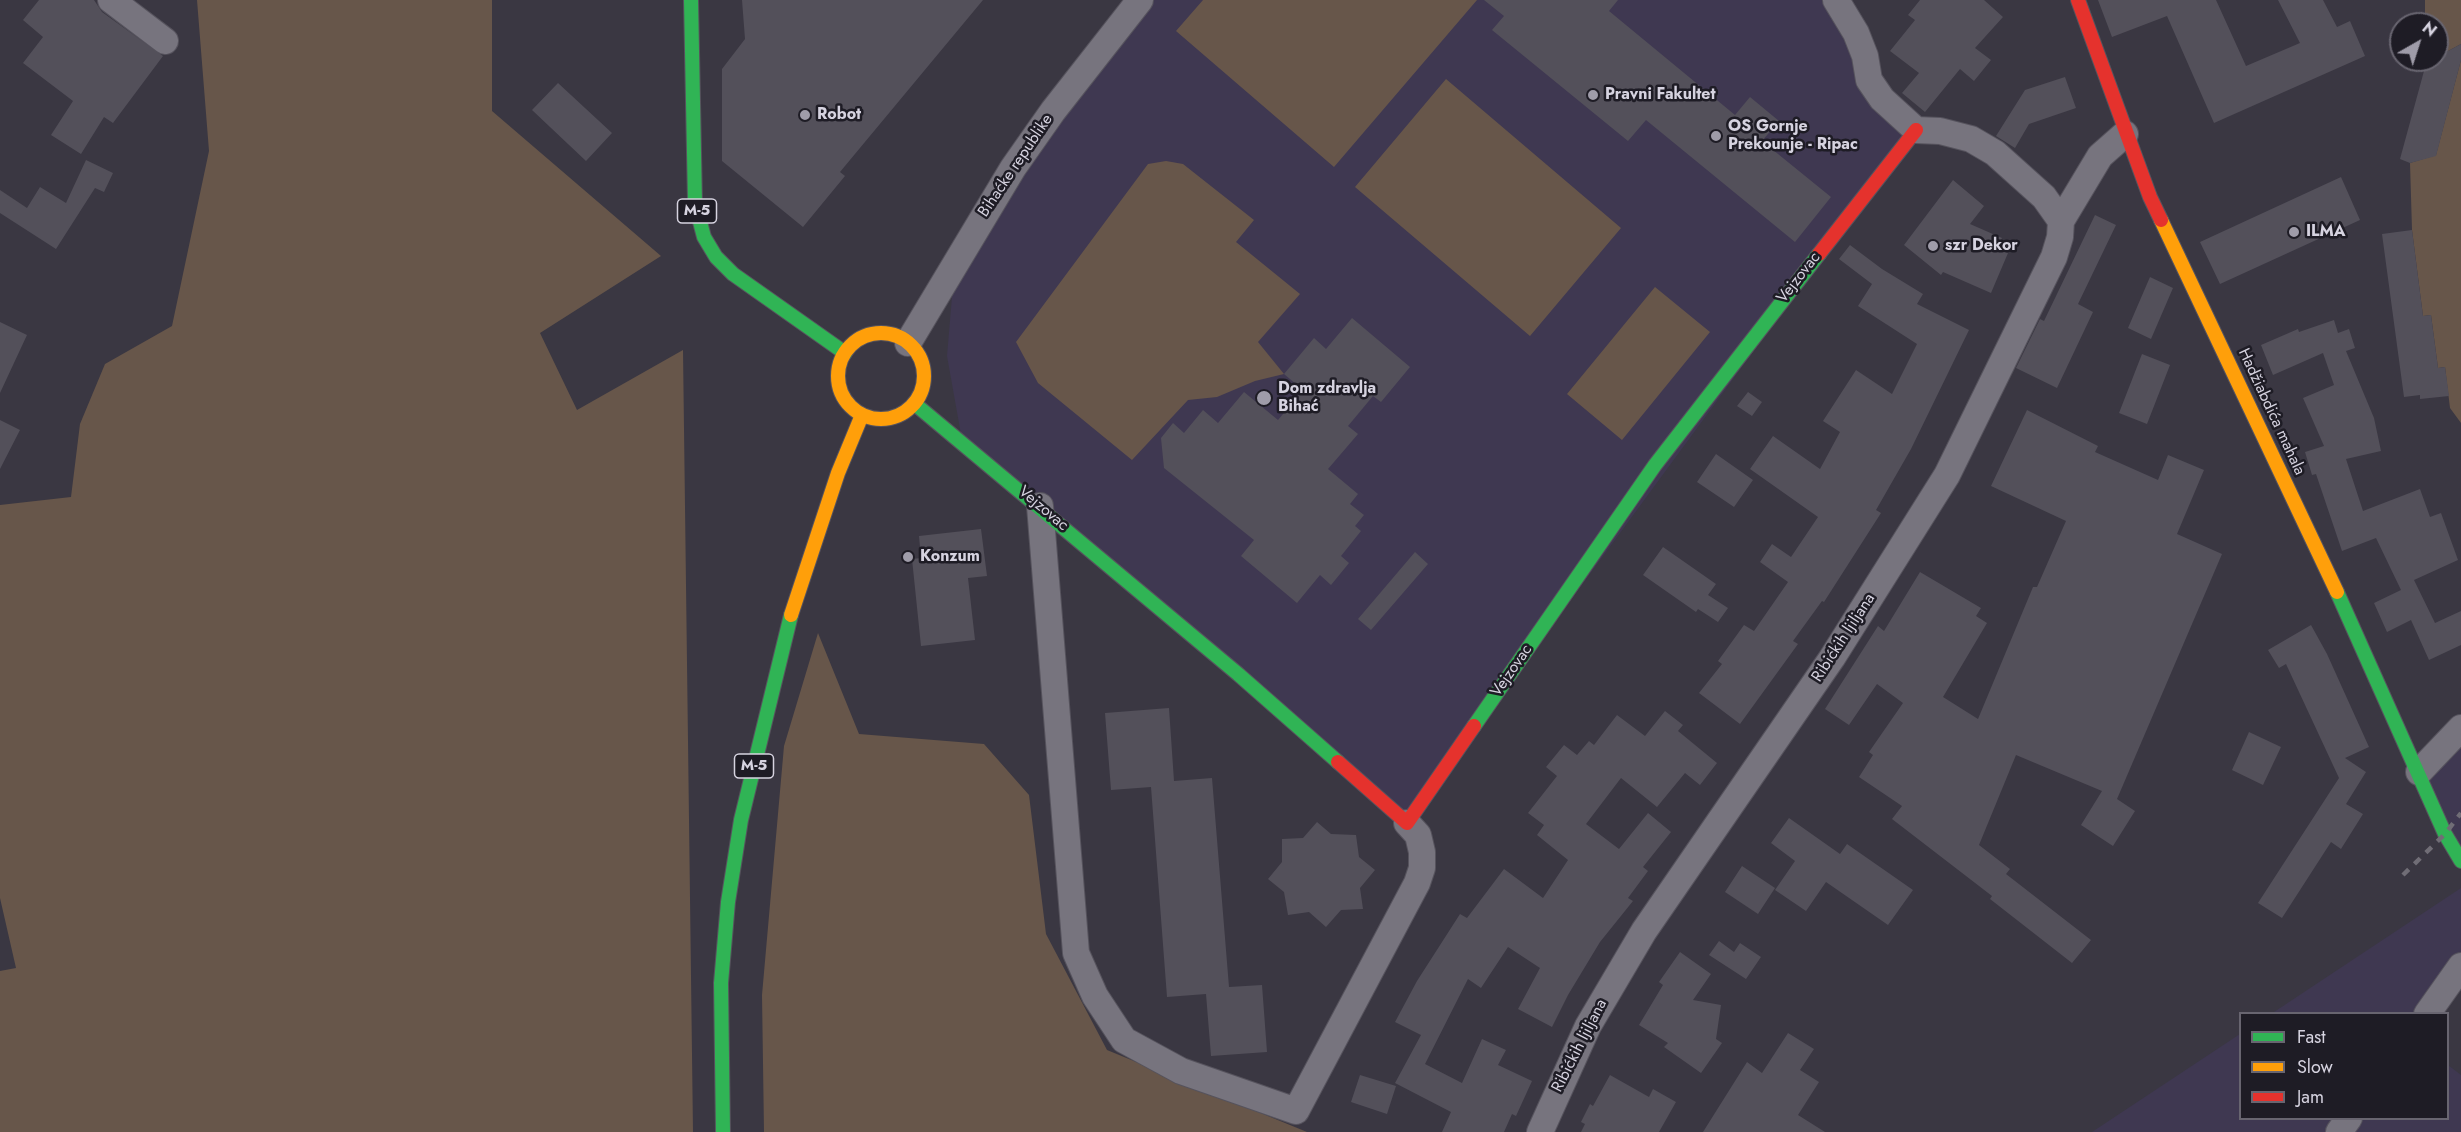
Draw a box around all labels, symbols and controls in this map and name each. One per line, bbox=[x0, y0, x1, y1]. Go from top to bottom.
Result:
north arrow bbox=[2389, 12, 2449, 72]
text: N bbox=[2417, 16, 2442, 42]
place label: Pravni Fakultet bbox=[1605, 85, 1716, 105]
marker: Pravni Fakultet bbox=[1586, 88, 1600, 102]
place label: Robot bbox=[817, 105, 861, 125]
marker: Robot bbox=[798, 108, 812, 122]
street label: Bihaćke republike bbox=[975, 111, 1057, 221]
place label: OS Gornje Prekounje - Ripac bbox=[1728, 117, 1858, 155]
marker: OS Gornje Prekounje - Ripac bbox=[1709, 129, 1723, 143]
road number: M-5 bbox=[678, 199, 716, 223]
place label: ILMA bbox=[2306, 222, 2346, 242]
marker: ILMA bbox=[2287, 225, 2301, 239]
place label: szr Dekor bbox=[1945, 236, 2018, 256]
marker: szr Dekor bbox=[1926, 239, 1940, 253]
street label: Vejzovac bbox=[1773, 249, 1825, 307]
street label: Hadžiabdića mahala bbox=[2233, 346, 2309, 478]
place label: Dom zdravlja Bihać bbox=[1278, 379, 1376, 417]
marker: Dom zdravlja Bihać bbox=[1255, 389, 1273, 407]
street label: Vejzovac bbox=[1014, 483, 1072, 535]
place label: Konzum bbox=[920, 547, 980, 567]
marker: Konzum bbox=[901, 550, 915, 564]
street label: Ribićkih ljiljana bbox=[1808, 590, 1880, 686]
street label: Vejzovac bbox=[1487, 641, 1537, 701]
road number: M-5 bbox=[734, 754, 774, 778]
street label: Ribićkih ljiljana bbox=[1548, 996, 1612, 1096]
legend bbox=[2239, 1012, 2449, 1120]
text: Fast bbox=[2297, 1024, 2326, 1050]
text: Slow bbox=[2297, 1054, 2333, 1080]
text: Jam bbox=[2297, 1084, 2324, 1110]

